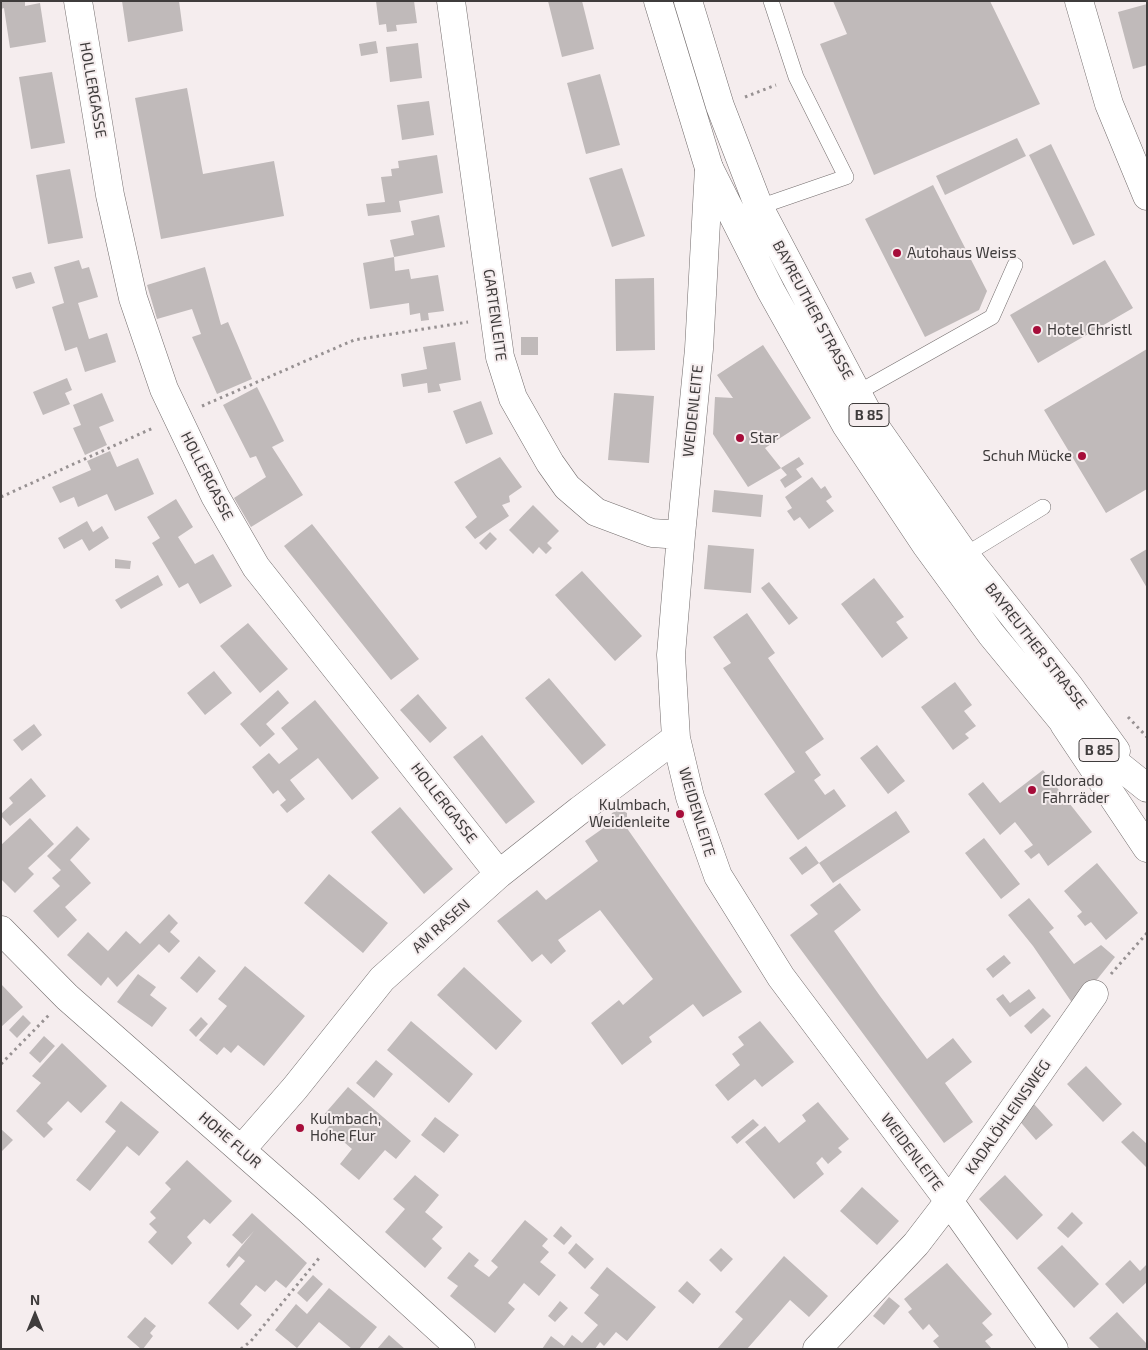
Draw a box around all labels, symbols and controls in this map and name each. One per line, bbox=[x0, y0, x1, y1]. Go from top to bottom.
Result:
street label: HOLLERGASSE bbox=[76, 41, 110, 139]
street label: BAYREUTHER STRASSE bbox=[769, 237, 857, 383]
place label: Autohaus Weiss bbox=[907, 244, 1017, 262]
marker: Autohaus Weiss bbox=[891, 247, 903, 259]
street label: GARTENLEITE bbox=[480, 268, 510, 362]
place label: Hotel Christl bbox=[1047, 321, 1132, 339]
marker: Hotel Christl bbox=[1031, 324, 1043, 336]
street label: WEIDENLEITE bbox=[679, 364, 707, 458]
road number: B 85 bbox=[849, 404, 889, 426]
street label: HOLLERGASSE bbox=[177, 429, 237, 523]
place label: Star bbox=[750, 429, 778, 447]
marker: Star bbox=[734, 432, 746, 444]
place label: Schuh Mücke bbox=[982, 447, 1072, 465]
marker: Schuh Mücke bbox=[1076, 450, 1088, 462]
street label: BAYREUTHER STRASSE bbox=[981, 579, 1091, 713]
road number: B 85 bbox=[1079, 738, 1119, 762]
street label: HOLLERGASSE bbox=[407, 759, 481, 847]
street label: WEIDENLEITE bbox=[675, 765, 719, 859]
place label: Eldorado Fahrräder bbox=[1042, 772, 1110, 807]
marker: Eldorado Fahrräder bbox=[1026, 784, 1038, 796]
place label: Kulmbach, Weidenleite bbox=[589, 796, 670, 831]
marker: Kulmbach, Weidenleite bbox=[674, 808, 686, 820]
street label: AM RASEN bbox=[408, 895, 474, 957]
street label: KADALÖHLEINSWEG bbox=[962, 1056, 1054, 1178]
street label: HOHE FLUR bbox=[195, 1108, 265, 1172]
place label: Kulmbach, Hohe Flur bbox=[310, 1110, 381, 1145]
street label: WEIDENLEITE bbox=[877, 1110, 947, 1194]
marker: Kulmbach, Hohe Flur bbox=[294, 1122, 306, 1134]
north arrow bbox=[10, 1290, 60, 1340]
text: N bbox=[30, 1291, 40, 1308]

